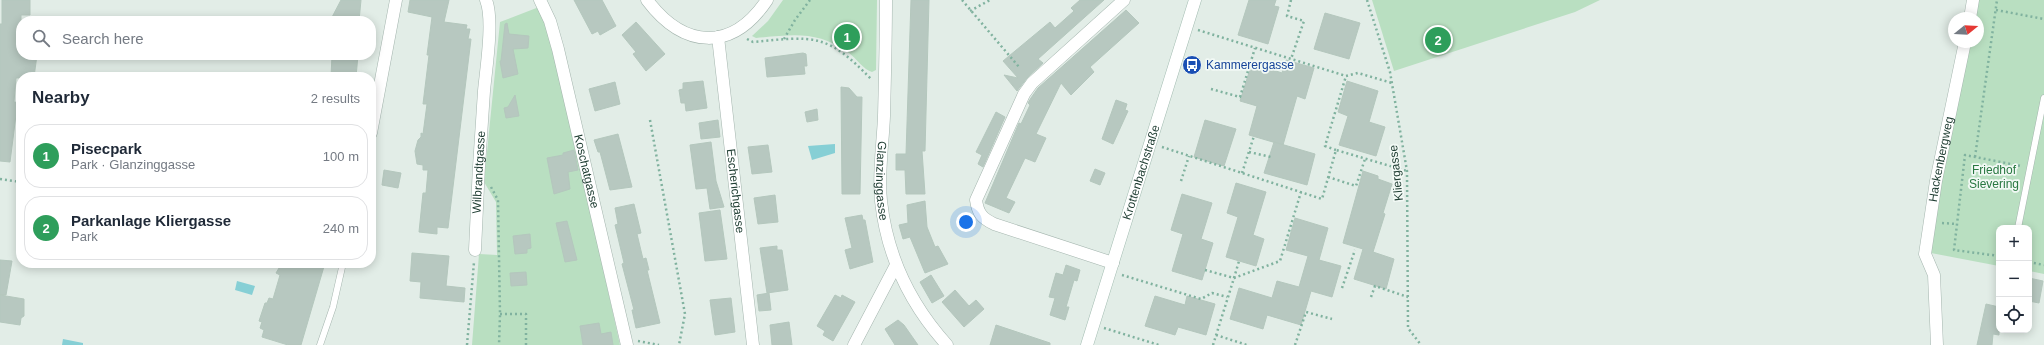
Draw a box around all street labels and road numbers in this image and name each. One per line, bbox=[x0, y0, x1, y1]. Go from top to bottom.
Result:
street label: Hackenbergweg bbox=[1926, 115, 1956, 203]
street label: Krottenbachstraße bbox=[1120, 123, 1163, 222]
street label: Wilbrandtgasse bbox=[470, 130, 488, 214]
street label: Koschatgasse bbox=[571, 133, 602, 210]
street label: Glanzinggasse bbox=[873, 141, 891, 222]
street label: Kliergasse bbox=[1386, 144, 1406, 202]
street label: Escherichgasse bbox=[724, 148, 747, 234]

